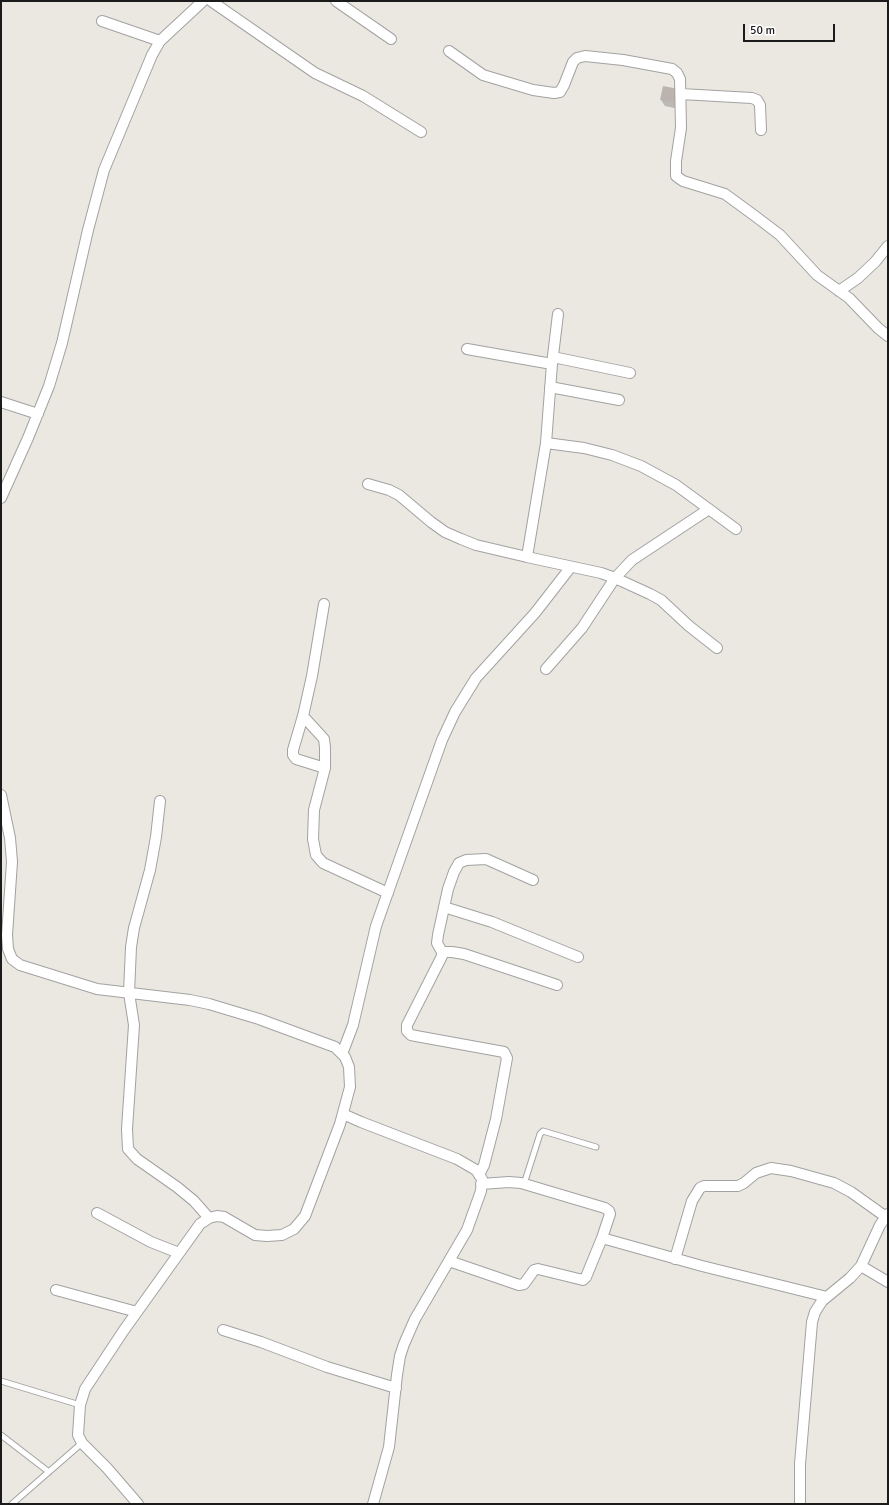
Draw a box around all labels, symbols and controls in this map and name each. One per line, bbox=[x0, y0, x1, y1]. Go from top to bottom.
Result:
scale bar bbox=[745, 16, 837, 42]
text: 50 m bbox=[750, 23, 775, 38]

